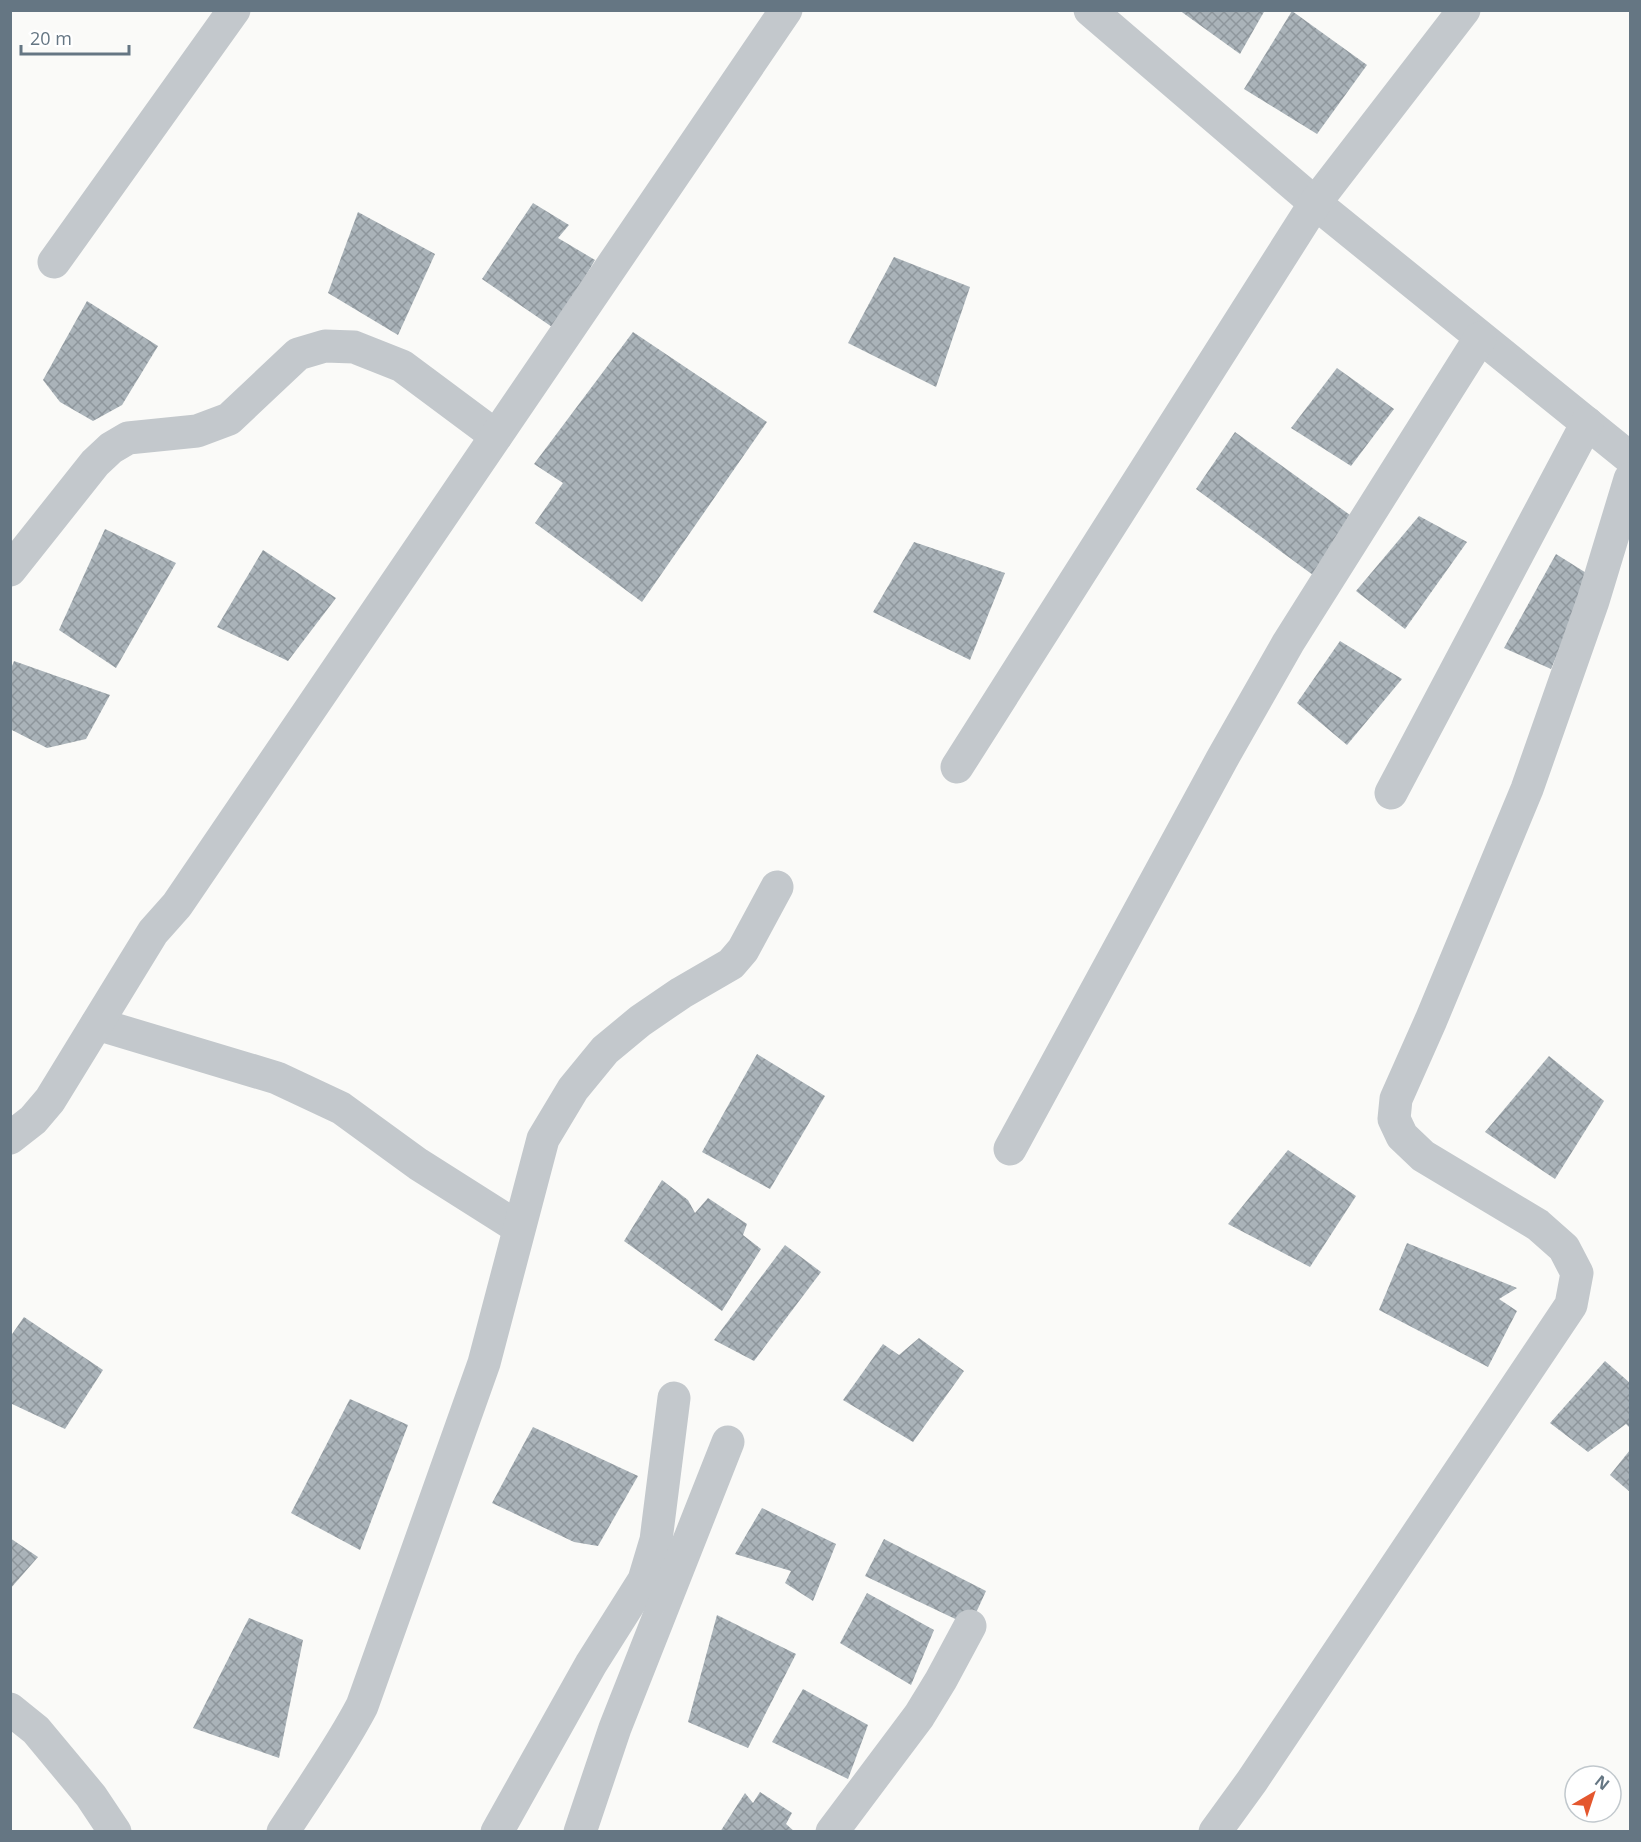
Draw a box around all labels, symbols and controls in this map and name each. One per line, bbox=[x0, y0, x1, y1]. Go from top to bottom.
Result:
scale bar bbox=[21, 18, 129, 56]
text: 20 m bbox=[30, 26, 72, 50]
north arrow bbox=[1563, 1764, 1623, 1824]
text: N bbox=[1590, 1770, 1614, 1795]

